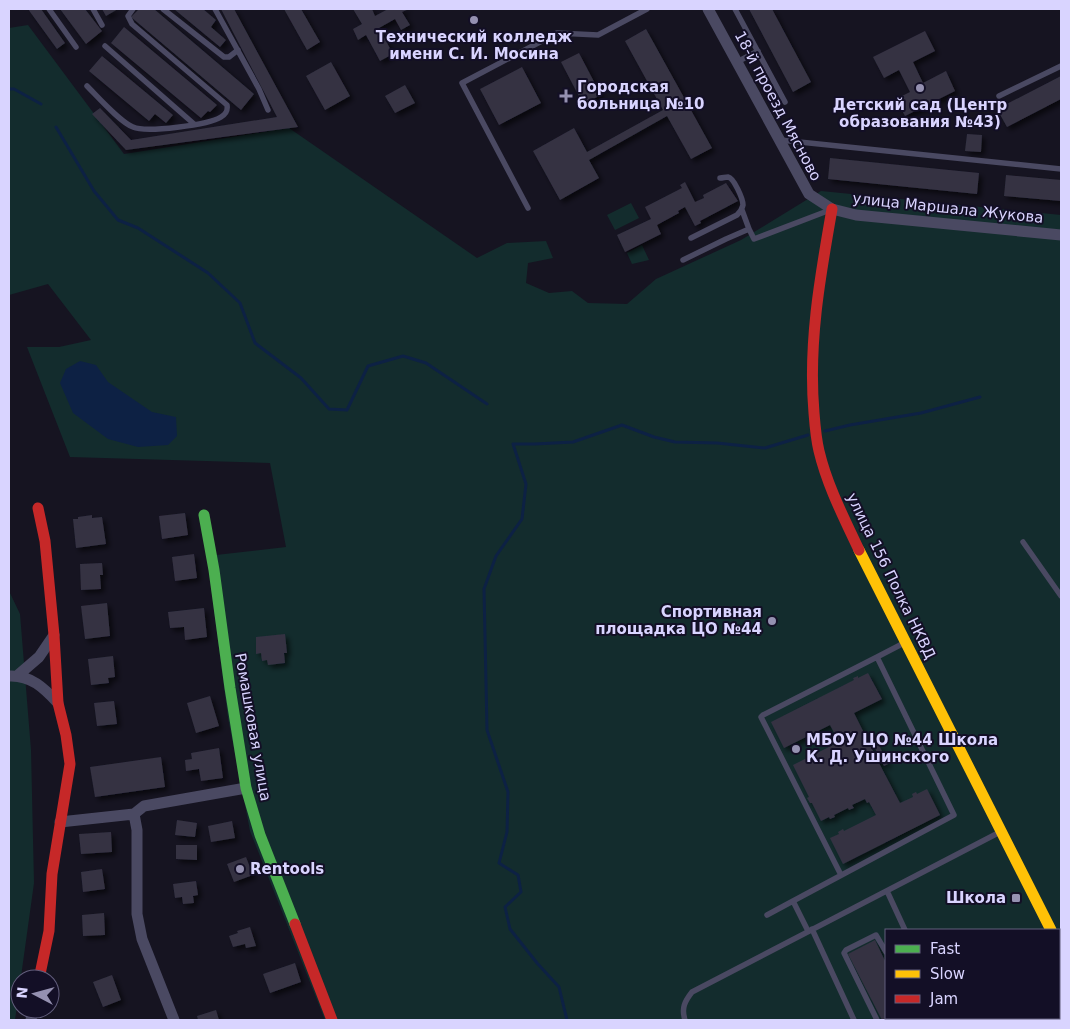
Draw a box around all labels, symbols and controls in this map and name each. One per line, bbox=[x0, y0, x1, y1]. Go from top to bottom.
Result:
marker: Технический колледж имени С. И. Мосина bbox=[468, 14, 480, 26]
place label: Технический колледж имени С. И. Мосина bbox=[376, 28, 572, 63]
street label: 18-й проезд Мясново bbox=[731, 28, 825, 184]
place label: Городская больница №10 bbox=[577, 78, 705, 113]
marker: Детский сад (Центр образования №43) bbox=[914, 82, 926, 94]
marker: Городская больница №10 bbox=[559, 89, 573, 103]
place label: Детский сад (Центр образования №43) bbox=[833, 96, 1008, 131]
street label: улица Маршала Жукова bbox=[852, 189, 1044, 227]
street label: улица 156 Полка НКВД bbox=[843, 490, 939, 662]
place label: Спортивная площадка ЦО №44 bbox=[595, 603, 762, 638]
marker: Спортивная площадка ЦО №44 bbox=[766, 615, 778, 627]
street label: Ромашковая улица bbox=[231, 652, 275, 802]
place label: МБОУ ЦО №44 Школа К. Д. Ушинского bbox=[806, 731, 998, 766]
marker: МБОУ ЦО №44 Школа К. Д. Ушинского bbox=[790, 743, 802, 755]
place label: Rentools bbox=[250, 860, 324, 878]
marker: Rentools bbox=[234, 863, 246, 875]
place label: Школа bbox=[946, 889, 1006, 907]
marker: Школа bbox=[1010, 892, 1022, 904]
legend bbox=[885, 929, 1060, 1019]
text: Fast bbox=[930, 940, 960, 958]
text: Slow bbox=[930, 965, 965, 983]
north arrow bbox=[10, 969, 60, 1019]
text: N bbox=[14, 986, 31, 999]
text: Jam bbox=[929, 990, 958, 1008]

